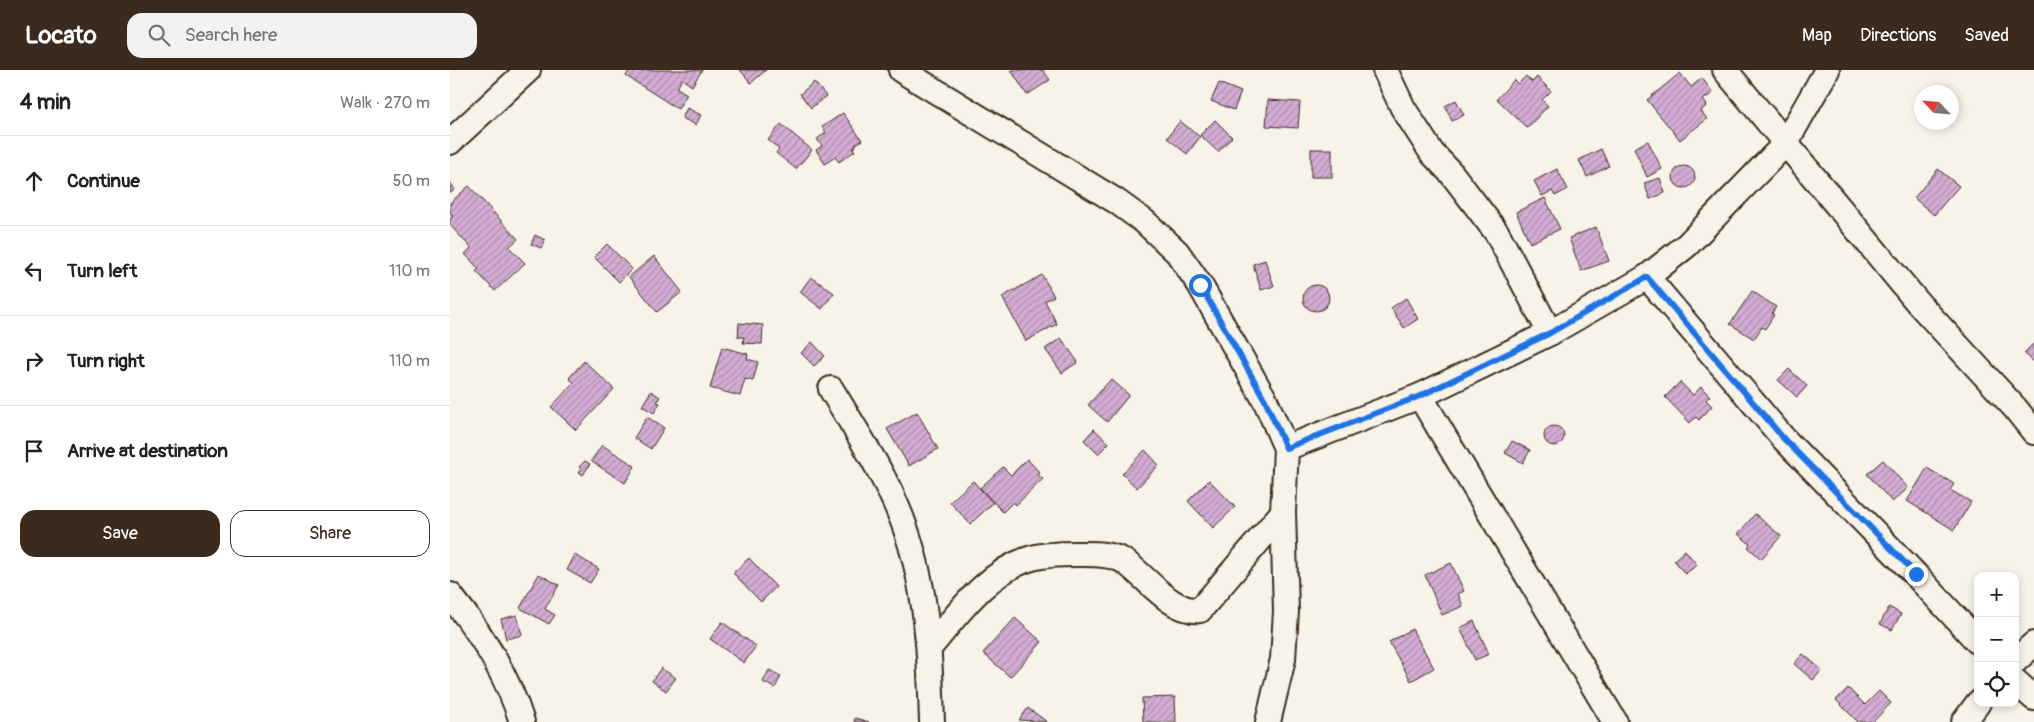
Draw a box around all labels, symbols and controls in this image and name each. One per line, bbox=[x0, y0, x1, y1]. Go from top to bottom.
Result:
search box bbox=[127, 13, 477, 58]
text: Locato bbox=[25, 21, 97, 50]
icon: search bbox=[145, 21, 173, 49]
text: Search here bbox=[185, 23, 277, 47]
text: Map bbox=[1802, 24, 1832, 47]
text: Directions bbox=[1860, 24, 1936, 47]
text: Saved bbox=[1964, 24, 2009, 47]
north arrow bbox=[1914, 85, 1959, 130]
text: 4 min bbox=[20, 89, 71, 116]
text: Walk · 270 m bbox=[340, 93, 430, 113]
icon: ahead bbox=[20, 167, 48, 195]
text: Continue bbox=[67, 169, 140, 193]
text: 50 m bbox=[393, 171, 430, 191]
icon: left bbox=[20, 257, 48, 285]
text: Turn left bbox=[67, 259, 137, 283]
text: 110 m bbox=[389, 261, 430, 281]
route start bbox=[1189, 274, 1212, 297]
icon: right bbox=[20, 347, 48, 375]
text: Turn right bbox=[67, 349, 145, 373]
text: 110 m bbox=[389, 351, 430, 371]
icon: arrive bbox=[20, 437, 48, 465]
text: Arrive at destination bbox=[67, 439, 228, 463]
button: Save bbox=[20, 510, 220, 557]
button: Share bbox=[230, 510, 430, 557]
route end bbox=[1905, 563, 1928, 586]
map controls bbox=[1974, 572, 2019, 707]
button: + bbox=[1974, 572, 2019, 617]
button: − bbox=[1974, 617, 2019, 662]
button: locate bbox=[1974, 662, 2019, 707]

